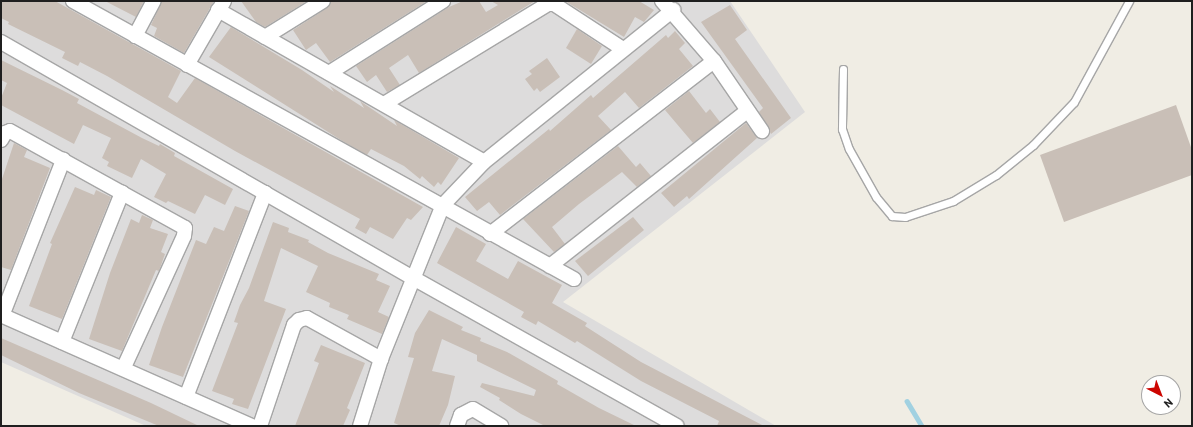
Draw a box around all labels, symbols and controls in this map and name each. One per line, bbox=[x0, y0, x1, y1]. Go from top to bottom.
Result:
north arrow bbox=[1141, 375, 1181, 415]
text: N bbox=[1162, 396, 1176, 411]

